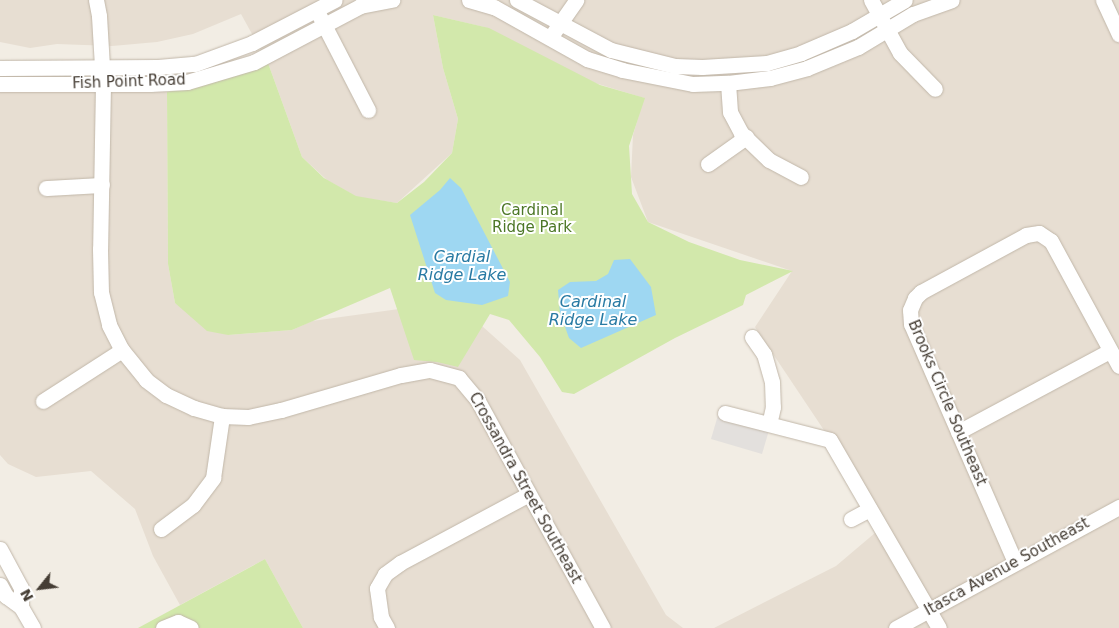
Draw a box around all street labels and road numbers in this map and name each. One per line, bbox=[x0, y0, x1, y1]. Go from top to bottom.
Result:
street label: Fish Point Road bbox=[72, 71, 186, 93]
street label: Brooks Circle Southeast bbox=[904, 317, 990, 489]
street label: Crossandra Street Southeast bbox=[465, 389, 585, 587]
street label: Itasca Avenue Southeast bbox=[921, 514, 1093, 620]

